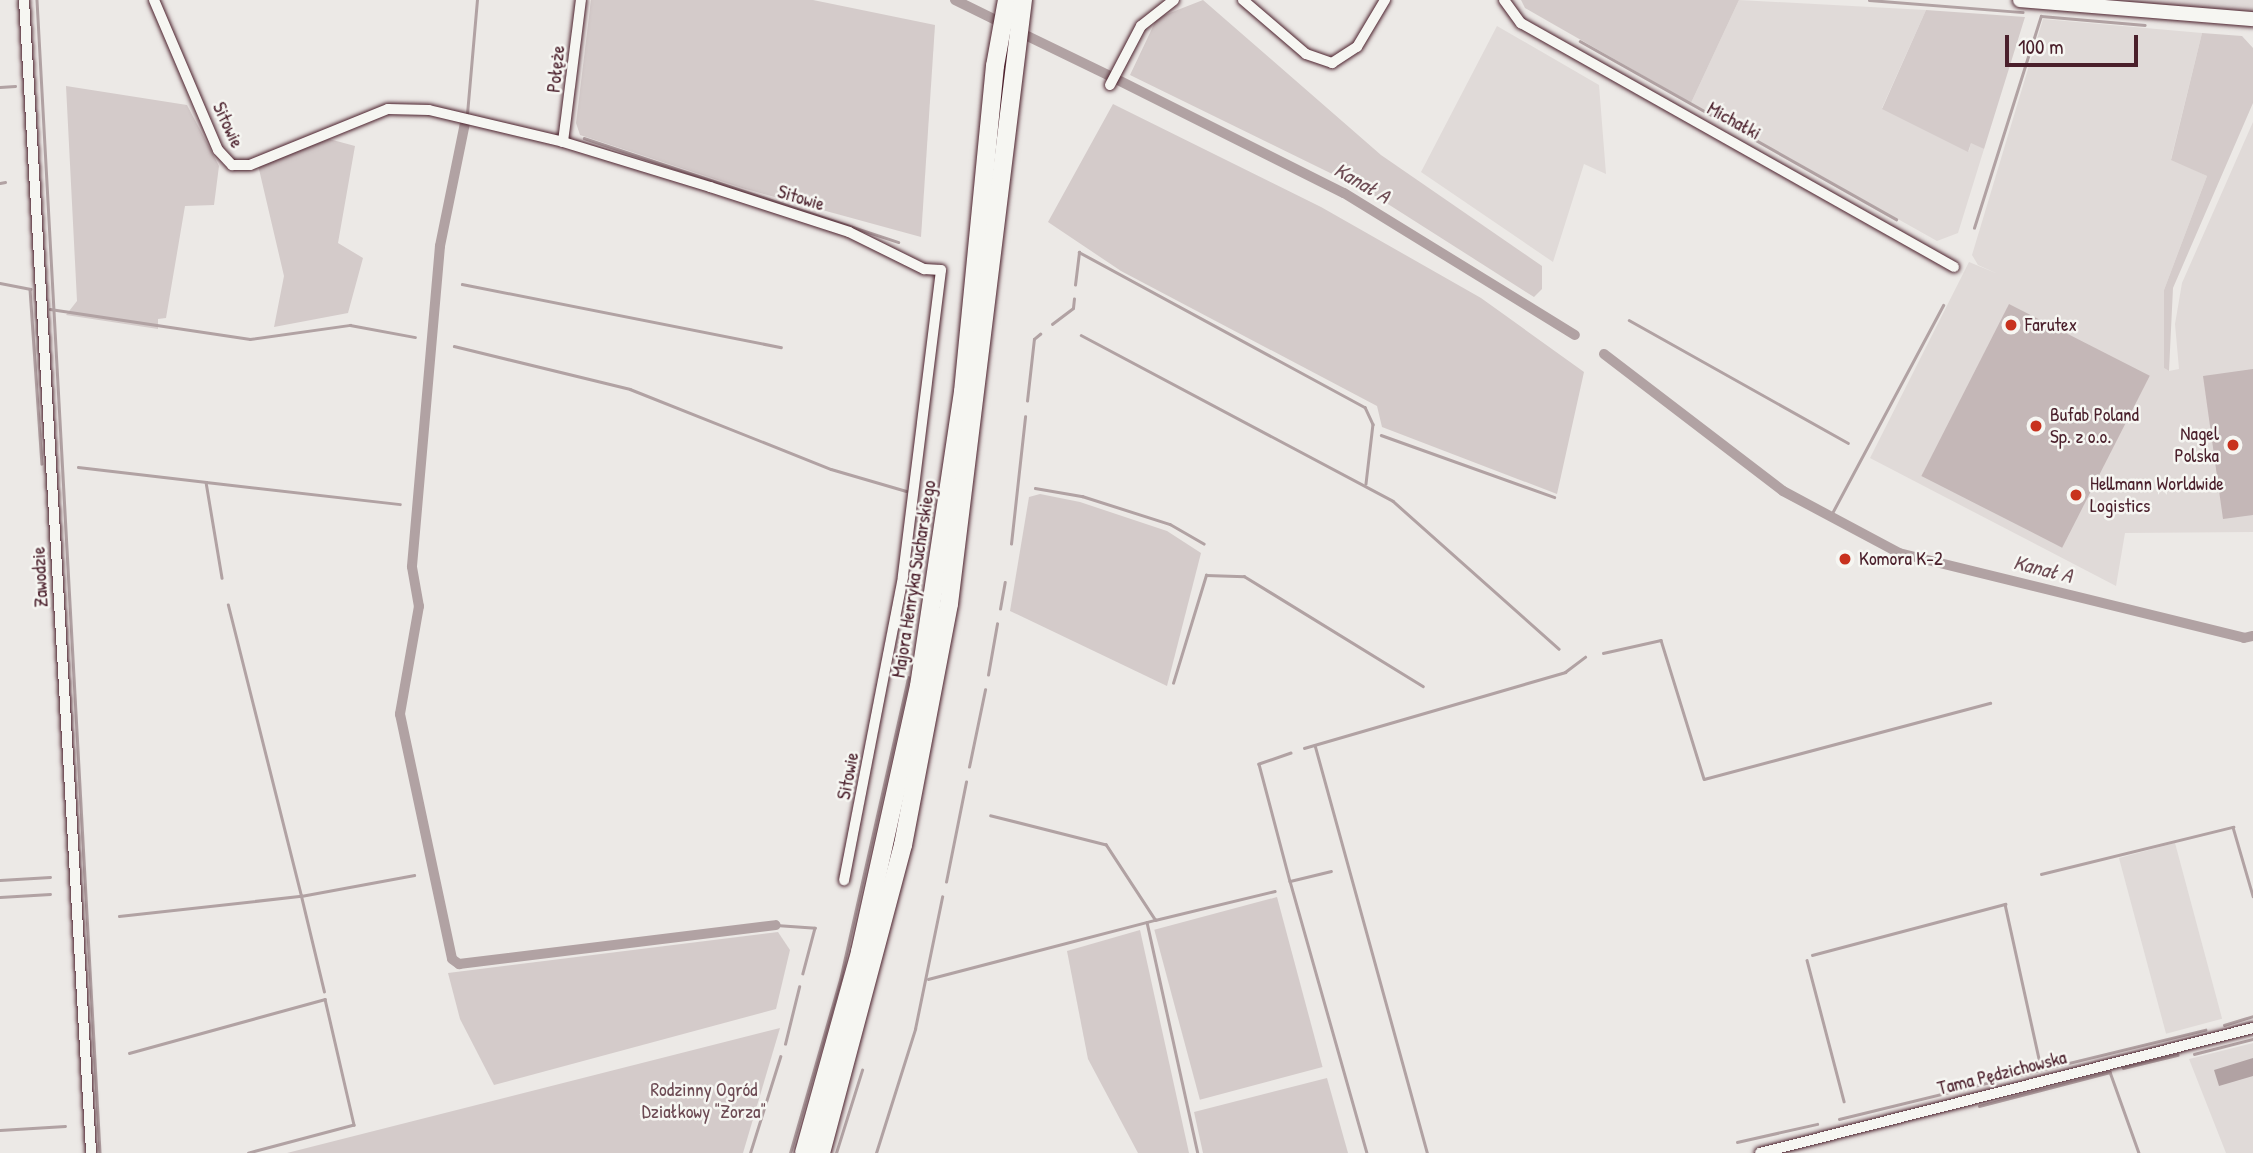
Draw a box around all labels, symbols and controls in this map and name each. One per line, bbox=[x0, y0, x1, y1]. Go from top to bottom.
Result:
scale bar bbox=[2008, 21, 2141, 65]
text: 100 m bbox=[2018, 32, 2064, 61]
street label: Połęże bbox=[542, 44, 570, 94]
street label: Michałki bbox=[1703, 97, 1765, 145]
street label: Sitowie bbox=[208, 99, 248, 151]
water label: Kanał A bbox=[1330, 157, 1394, 209]
street label: Sitowie bbox=[775, 180, 827, 216]
place label: Farutex bbox=[2025, 314, 2077, 336]
marker: Farutex bbox=[2003, 317, 2019, 333]
place label: Bufab Poland Sp. z o.o. bbox=[2050, 404, 2139, 448]
marker: Bufab Poland Sp. z o.o. bbox=[2028, 418, 2044, 434]
place label: Nagel Polska bbox=[2175, 423, 2219, 467]
marker: Nagel Polska bbox=[2225, 437, 2241, 453]
place label: Hellmann Worldwide Logistics bbox=[2090, 473, 2224, 517]
street label: Majora Henryka Sucharskiego bbox=[887, 479, 941, 679]
marker: Hellmann Worldwide Logistics bbox=[2068, 487, 2084, 503]
street label: Zawodzie bbox=[27, 546, 53, 608]
place label: Komora K-2 bbox=[1859, 548, 1943, 570]
water label: Kanał A bbox=[2011, 550, 2075, 588]
marker: Komora K-2 bbox=[1837, 551, 1853, 567]
street label: Sitowie bbox=[832, 750, 864, 802]
street label: Tama Pędzichowska bbox=[1935, 1046, 2069, 1100]
park label: Rodzinny Ogród Działkowy "Zorza" bbox=[642, 1079, 766, 1123]

